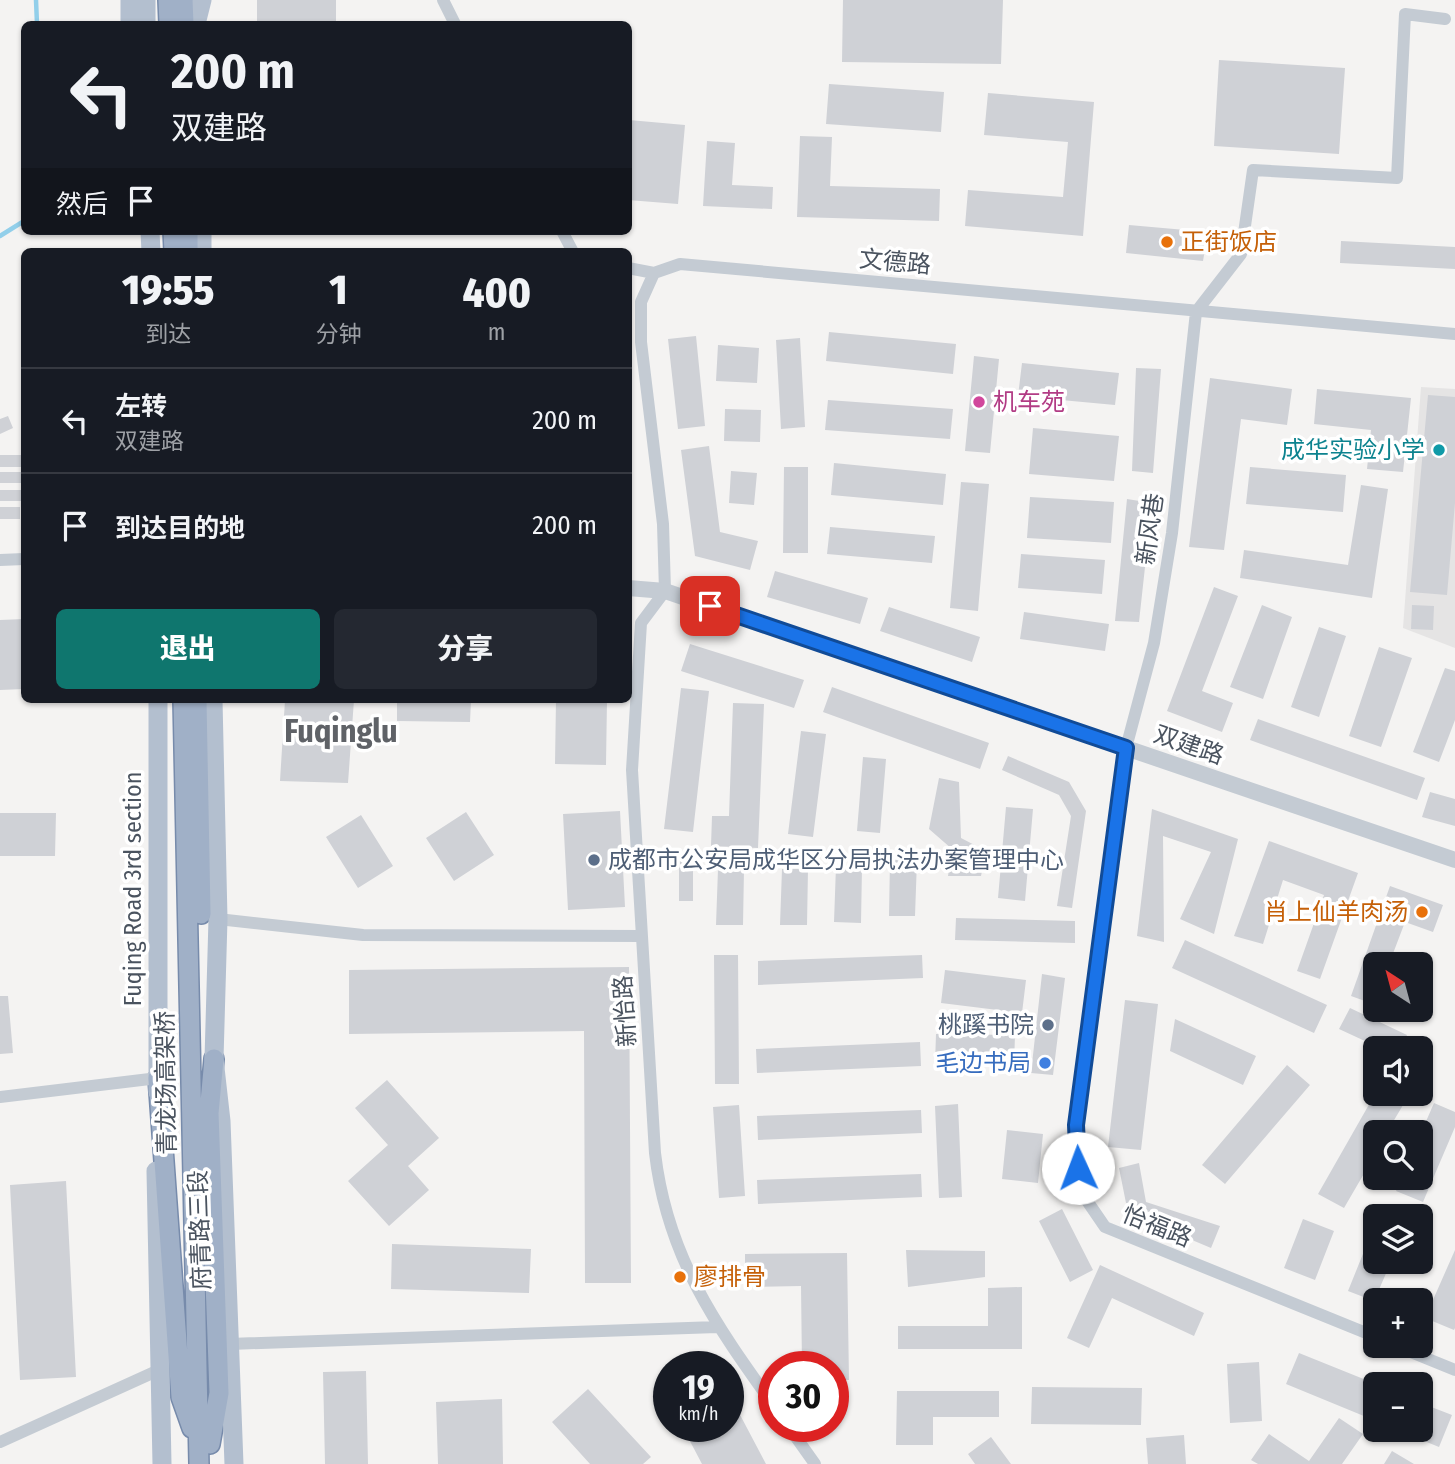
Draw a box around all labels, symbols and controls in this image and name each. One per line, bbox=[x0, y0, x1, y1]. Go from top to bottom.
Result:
text: 200 m bbox=[171, 42, 295, 101]
icon: left bbox=[56, 49, 147, 140]
text: 双建路 bbox=[171, 109, 267, 147]
icon: arrive bbox=[122, 182, 160, 220]
text: 然后 bbox=[56, 189, 108, 220]
place label: 正街饭店 bbox=[1181, 228, 1277, 256]
marker: 正街饭店 bbox=[1159, 234, 1175, 250]
street label: 文德路 bbox=[858, 245, 932, 279]
text: 19:55 bbox=[122, 265, 214, 315]
text: 1 bbox=[329, 265, 347, 315]
text: 400 bbox=[462, 268, 531, 318]
text: m bbox=[488, 318, 506, 346]
text: 到达 bbox=[145, 320, 191, 348]
text: 分钟 bbox=[315, 320, 361, 348]
place label: 机车苑 bbox=[993, 388, 1065, 416]
text: 左转 bbox=[115, 391, 167, 422]
marker: 机车苑 bbox=[971, 394, 987, 410]
icon: left bbox=[56, 402, 94, 440]
text: 200 m bbox=[532, 405, 597, 436]
text: 双建路 bbox=[115, 427, 184, 455]
place label: 成华实验小学 bbox=[1281, 436, 1425, 464]
marker: 成华实验小学 bbox=[1431, 442, 1447, 458]
street label: 新风巷 bbox=[1131, 491, 1169, 567]
icon: arrive bbox=[56, 507, 94, 545]
text: 200 m bbox=[532, 510, 597, 541]
text: 到达目的地 bbox=[115, 513, 245, 544]
pin bbox=[680, 576, 740, 636]
icon: arrive bbox=[691, 587, 729, 625]
button: 退出 bbox=[56, 609, 320, 689]
button: 分享 bbox=[334, 609, 597, 689]
district label: Fuqinglu bbox=[284, 712, 398, 750]
street label: 双建路 bbox=[1150, 720, 1228, 770]
street label: Fuqing Road 3rd section bbox=[119, 772, 147, 1006]
place label: 成都市公安局成华区分局执法办案管理中心 bbox=[608, 846, 1064, 874]
marker: 成都市公安局成华区分局执法办案管理中心 bbox=[586, 852, 602, 868]
place label: 肖上仙羊肉汤 bbox=[1264, 898, 1408, 926]
marker: 肖上仙羊肉汤 bbox=[1414, 904, 1430, 920]
north arrow bbox=[1363, 952, 1433, 1022]
map controls bbox=[1363, 952, 1433, 1442]
street label: 新怡路 bbox=[609, 974, 641, 1048]
street label: 青龙场高架桥 bbox=[151, 1011, 181, 1155]
place label: 桃蹊书院 bbox=[938, 1011, 1034, 1039]
marker: 桃蹊书院 bbox=[1040, 1017, 1056, 1033]
button: sound bbox=[1363, 1036, 1433, 1106]
place label: 毛边书局 bbox=[935, 1049, 1031, 1077]
marker: 毛边书局 bbox=[1037, 1055, 1053, 1071]
button: search bbox=[1363, 1120, 1433, 1190]
position arrow bbox=[1041, 1131, 1115, 1205]
street label: 府青路三段 bbox=[184, 1170, 216, 1290]
street label: 怡福路 bbox=[1118, 1200, 1196, 1252]
button: layers bbox=[1363, 1204, 1433, 1274]
place label: 廖排骨 bbox=[694, 1263, 766, 1291]
marker: 廖排骨 bbox=[672, 1269, 688, 1285]
button: + bbox=[1363, 1288, 1433, 1358]
speed limit sign: 30 bbox=[758, 1351, 849, 1442]
text: 19 bbox=[682, 1366, 715, 1408]
button: − bbox=[1363, 1372, 1433, 1442]
text: km/h bbox=[678, 1403, 719, 1425]

